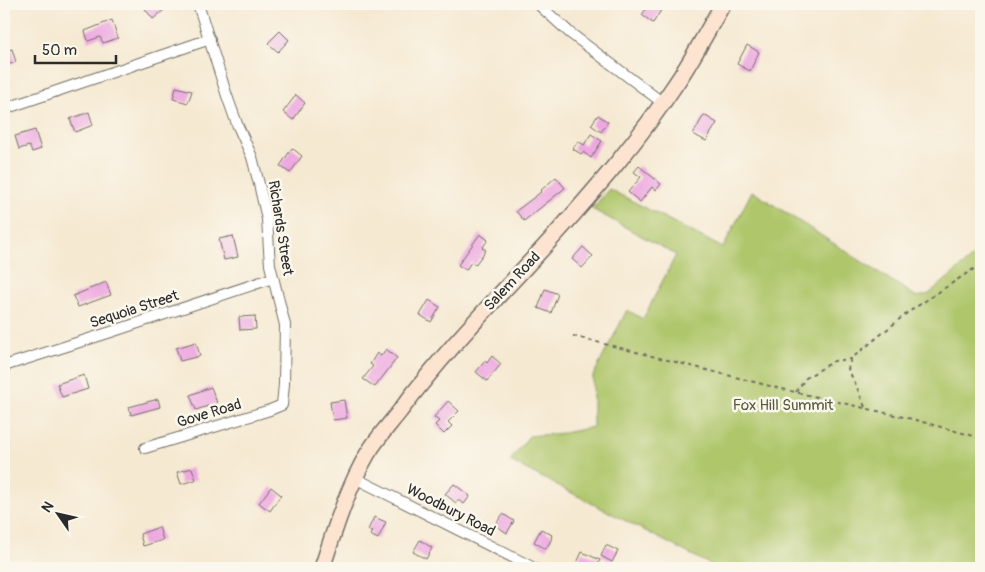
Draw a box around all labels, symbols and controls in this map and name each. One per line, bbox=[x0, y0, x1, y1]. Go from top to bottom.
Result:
scale bar bbox=[35, 32, 116, 64]
text: 50 m bbox=[42, 41, 77, 60]
street label: Richards Street bbox=[264, 179, 298, 278]
street label: Salem Road bbox=[480, 248, 545, 315]
street label: Sequoia Street bbox=[87, 286, 182, 333]
street label: Gove Road bbox=[175, 395, 244, 432]
park label: Fox Hill Summit bbox=[733, 396, 834, 415]
street label: Woodbury Road bbox=[403, 480, 498, 541]
north arrow bbox=[32, 490, 82, 540]
text: N bbox=[38, 498, 57, 516]

